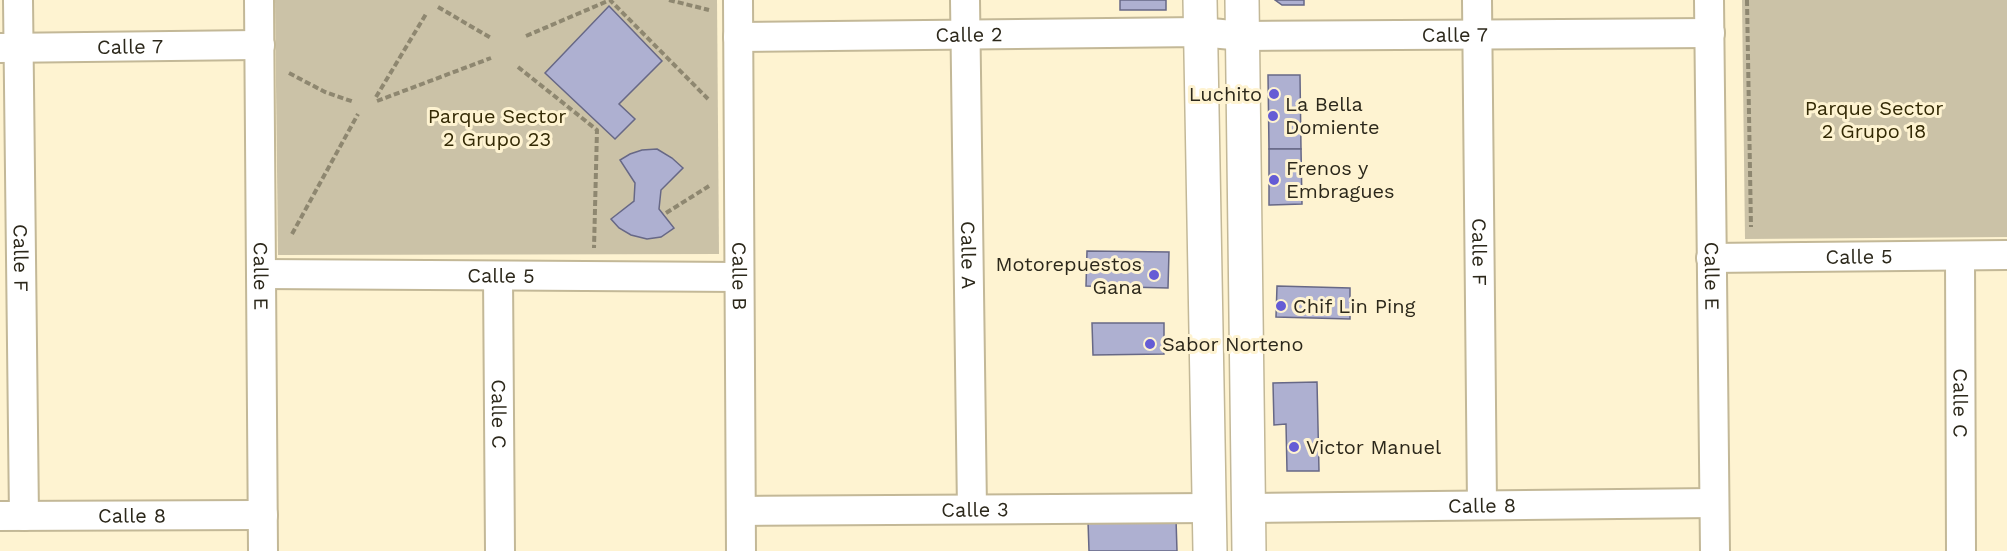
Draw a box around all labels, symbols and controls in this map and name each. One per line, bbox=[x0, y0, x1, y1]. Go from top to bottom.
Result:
street label: Calle 2 bbox=[935, 22, 1003, 47]
street label: Calle 7 bbox=[1422, 22, 1488, 47]
street label: Calle 7 bbox=[97, 34, 163, 59]
place label: Luchito bbox=[1189, 82, 1262, 106]
marker: Luchito bbox=[1267, 87, 1281, 101]
place label: La Bella Domiente bbox=[1285, 92, 1380, 139]
park label: Parque Sector 2 Grupo 18 bbox=[1805, 96, 1943, 143]
park label: Parque Sector 2 Grupo 23 bbox=[428, 104, 566, 151]
marker: La Bella Domiente bbox=[1266, 109, 1280, 123]
place label: Frenos y Embragues bbox=[1286, 156, 1395, 203]
marker: Frenos y Embragues bbox=[1267, 173, 1281, 187]
street label: Calle F bbox=[1467, 218, 1492, 286]
street label: Calle A bbox=[956, 221, 981, 289]
street label: Calle F bbox=[9, 224, 33, 292]
street label: Calle E bbox=[249, 242, 273, 310]
street label: Calle B bbox=[727, 242, 752, 310]
street label: Calle E bbox=[1700, 242, 1724, 310]
street label: Calle 5 bbox=[1825, 244, 1893, 269]
place label: Motorepuestos Gana bbox=[996, 252, 1142, 299]
street label: Calle 5 bbox=[467, 263, 535, 288]
marker: Motorepuestos Gana bbox=[1147, 268, 1161, 282]
place label: Chif Lin Ping bbox=[1293, 294, 1416, 318]
marker: Chif Lin Ping bbox=[1274, 299, 1288, 313]
place label: Sabor Norteno bbox=[1162, 332, 1303, 356]
marker: Sabor Norteno bbox=[1143, 337, 1157, 351]
street label: Calle C bbox=[1948, 368, 1973, 438]
street label: Calle C bbox=[487, 379, 511, 449]
place label: Victor Manuel bbox=[1306, 435, 1441, 459]
marker: Victor Manuel bbox=[1287, 440, 1301, 454]
street label: Calle 8 bbox=[1448, 493, 1516, 518]
street label: Calle 3 bbox=[941, 497, 1009, 522]
street label: Calle 8 bbox=[98, 503, 166, 528]

